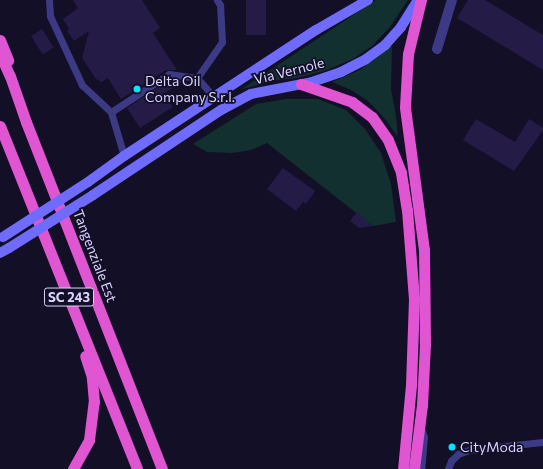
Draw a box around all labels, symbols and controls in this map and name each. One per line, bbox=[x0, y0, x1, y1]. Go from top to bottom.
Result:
street label: Via Vernole bbox=[252, 54, 326, 88]
place label: Delta Oil Company S.r.l. bbox=[145, 73, 235, 106]
marker: Delta Oil Company S.r.l. bbox=[132, 84, 142, 94]
street label: Tangenziale Est bbox=[70, 207, 120, 305]
road number: SC 243 bbox=[44, 286, 94, 308]
place label: CityModa bbox=[460, 439, 523, 455]
marker: CityModa bbox=[447, 442, 457, 452]

